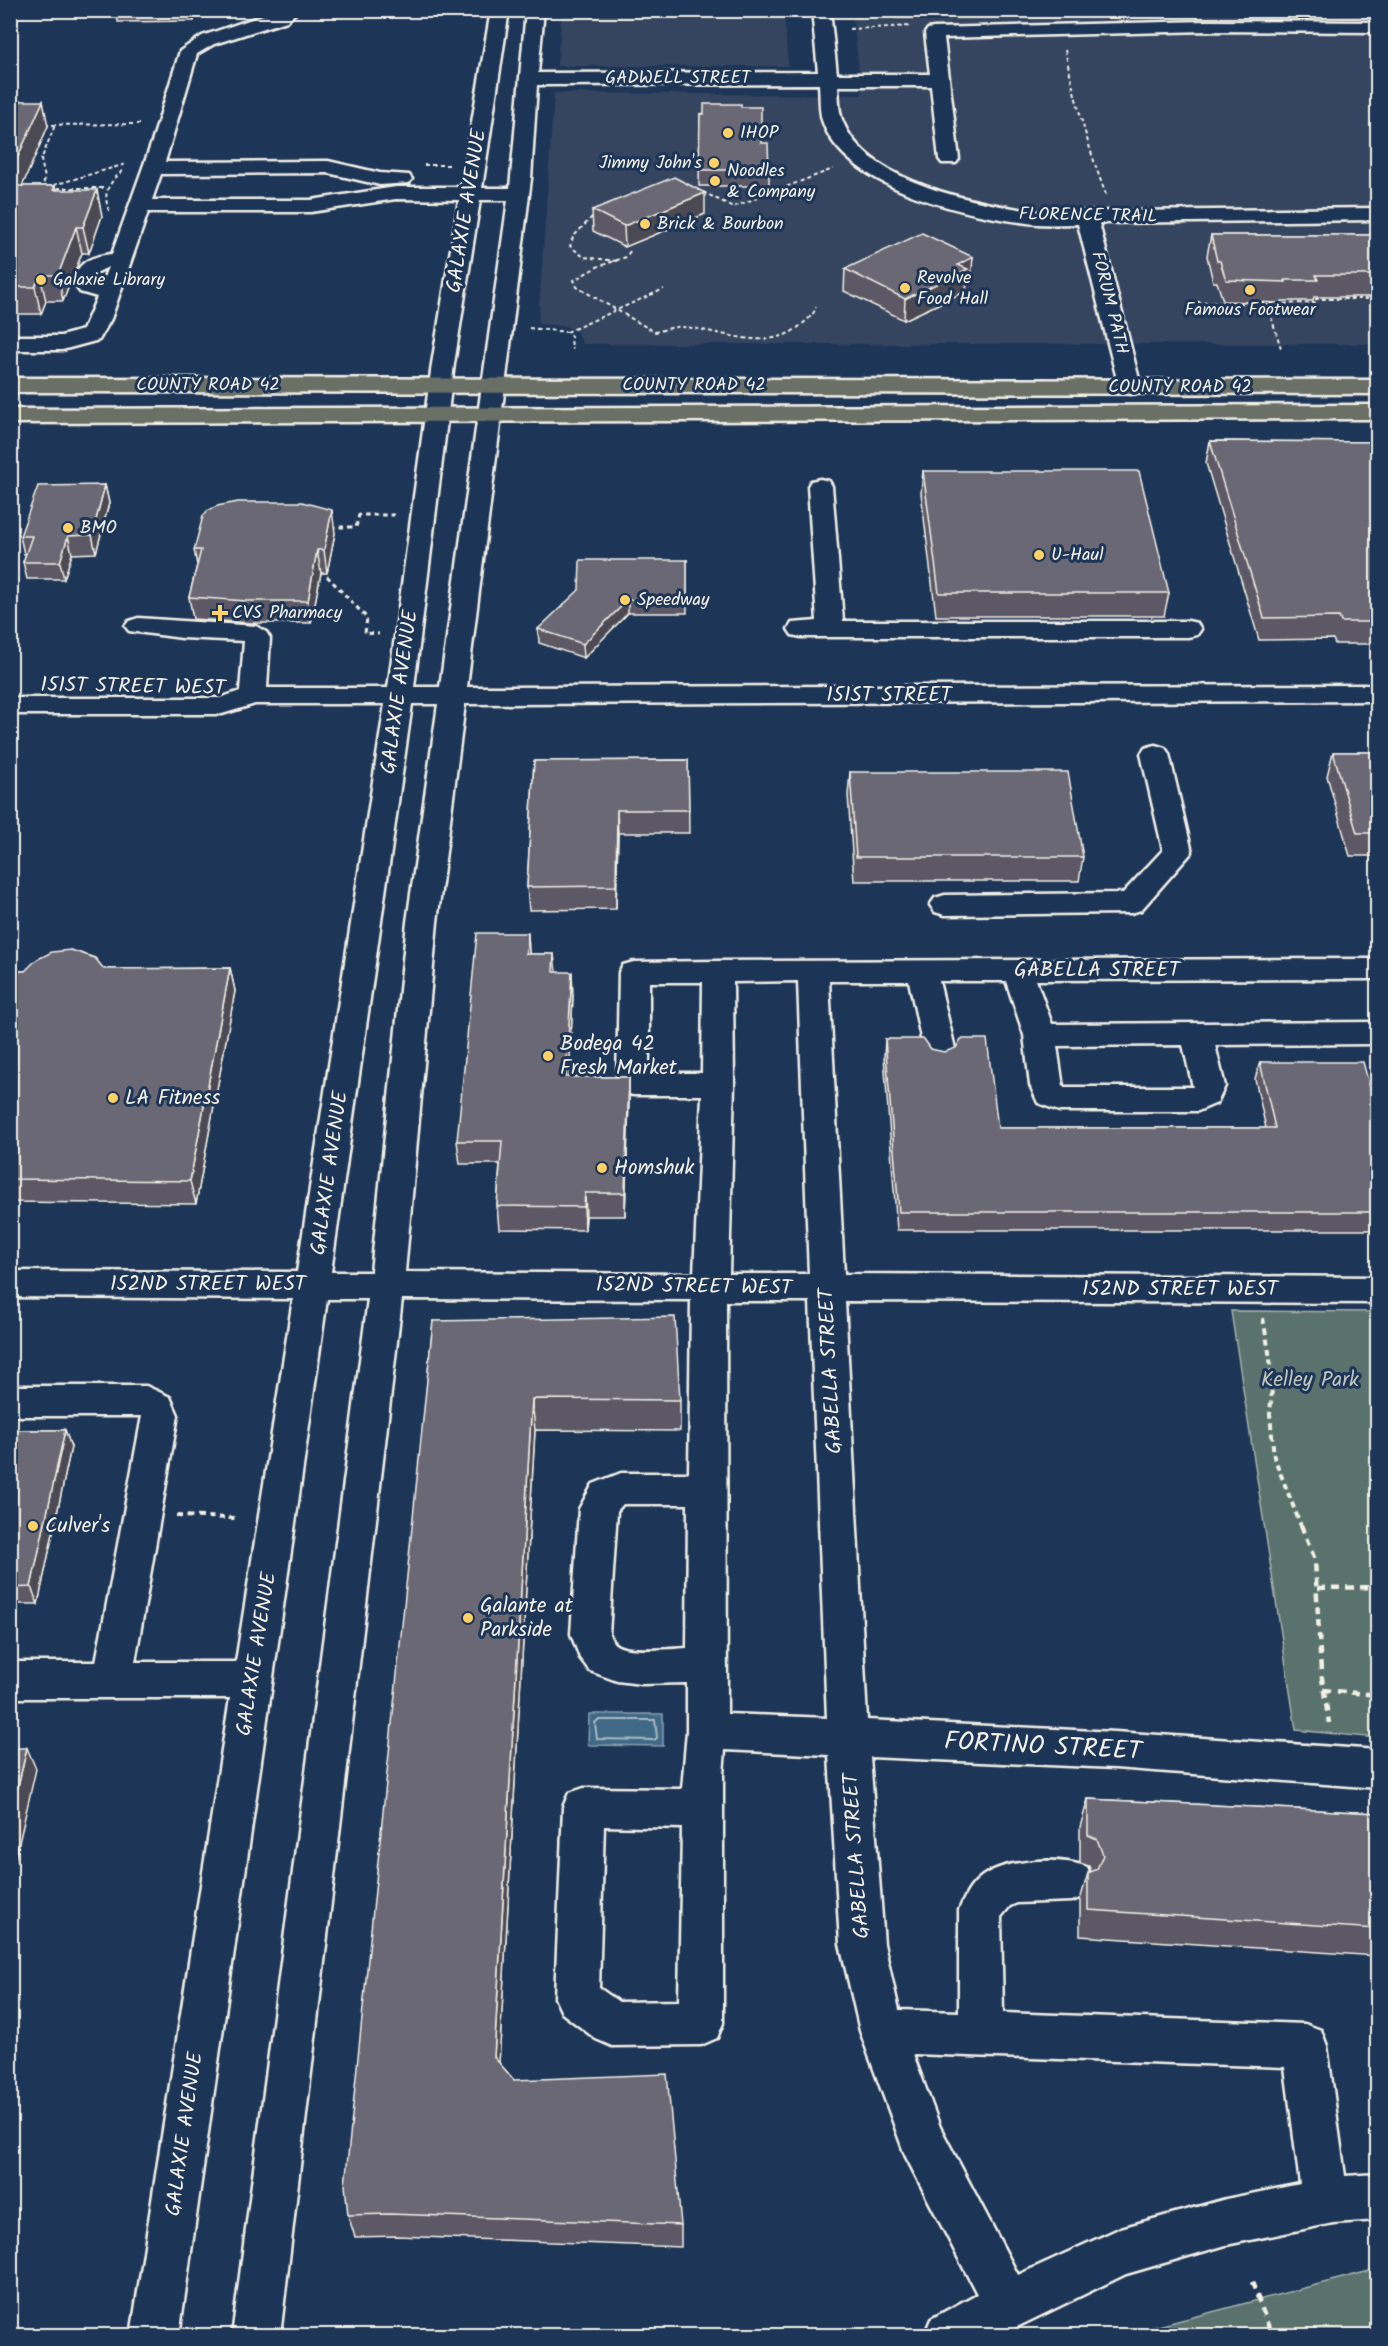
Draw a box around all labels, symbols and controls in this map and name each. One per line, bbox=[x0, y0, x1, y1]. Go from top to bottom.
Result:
street label: GADWELL STREET bbox=[605, 64, 752, 93]
place label: IHOP bbox=[740, 119, 780, 148]
street label: GALAXIE AVENUE bbox=[438, 126, 496, 295]
marker: IHOP bbox=[721, 126, 735, 140]
place label: Jimmy John's bbox=[599, 149, 702, 178]
marker: Jimmy John's bbox=[707, 156, 721, 170]
place label: Noodles & Company bbox=[727, 157, 816, 207]
marker: Noodles & Company bbox=[708, 174, 722, 188]
street label: FLORENCE TRAIL bbox=[1018, 200, 1158, 232]
place label: Brick & Bourbon bbox=[657, 210, 784, 239]
marker: Brick & Bourbon bbox=[638, 217, 652, 231]
street label: FORUM PATH bbox=[1082, 248, 1136, 358]
place label: Revolve Food Hall bbox=[917, 264, 989, 314]
place label: Galaxie Library bbox=[53, 266, 165, 295]
marker: Galaxie Library bbox=[34, 273, 48, 287]
marker: Revolve Food Hall bbox=[898, 281, 912, 295]
marker: Famous Footwear bbox=[1243, 283, 1257, 297]
place label: Famous Footwear bbox=[1184, 296, 1317, 325]
street label: COUNTY ROAD 42 bbox=[136, 371, 280, 400]
street label: COUNTY ROAD 42 bbox=[622, 371, 766, 400]
street label: COUNTY ROAD 42 bbox=[1108, 373, 1252, 402]
place label: BMO bbox=[80, 514, 117, 543]
marker: BMO bbox=[61, 521, 75, 535]
place label: U-Haul bbox=[1051, 541, 1104, 570]
marker: U-Haul bbox=[1032, 548, 1046, 562]
place label: Speedway bbox=[637, 586, 710, 615]
marker: Speedway bbox=[618, 593, 632, 607]
place label: CVS Pharmacy bbox=[232, 599, 343, 628]
marker: CVS Pharmacy bbox=[213, 606, 227, 620]
street label: GALAXIE AVENUE bbox=[372, 607, 428, 776]
street label: 151ST STREET WEST bbox=[40, 669, 228, 705]
street label: 151ST STREET bbox=[826, 679, 954, 712]
street label: GABELLA STREET bbox=[1014, 954, 1182, 987]
place label: Bodega 42 Fresh Market bbox=[560, 1028, 678, 1085]
marker: Bodega 42 Fresh Market bbox=[541, 1049, 555, 1063]
place label: LA Fitness bbox=[125, 1082, 220, 1115]
street label: GALAXIE AVENUE bbox=[302, 1088, 358, 1257]
marker: LA Fitness bbox=[106, 1091, 120, 1105]
place label: Homshuk bbox=[614, 1152, 695, 1185]
marker: Homshuk bbox=[595, 1161, 609, 1175]
street label: 152ND STREET WEST bbox=[110, 1268, 308, 1301]
street label: 152ND STREET WEST bbox=[596, 1269, 794, 1305]
street label: 152ND STREET WEST bbox=[1082, 1273, 1280, 1306]
street label: GABELLA STREET bbox=[810, 1286, 852, 1455]
park label: Kelley Park bbox=[1261, 1364, 1359, 1397]
place label: Culver's bbox=[45, 1510, 110, 1543]
marker: Culver's bbox=[26, 1519, 40, 1533]
street label: GALAXIE AVENUE bbox=[228, 1569, 286, 1738]
place label: Galante at Parkside bbox=[480, 1590, 574, 1647]
marker: Galante at Parkside bbox=[461, 1611, 475, 1625]
street label: FORTINO STREET bbox=[943, 1721, 1145, 1773]
street label: GABELLA STREET bbox=[835, 1770, 879, 1940]
street label: GALAXIE AVENUE bbox=[157, 2049, 213, 2218]

